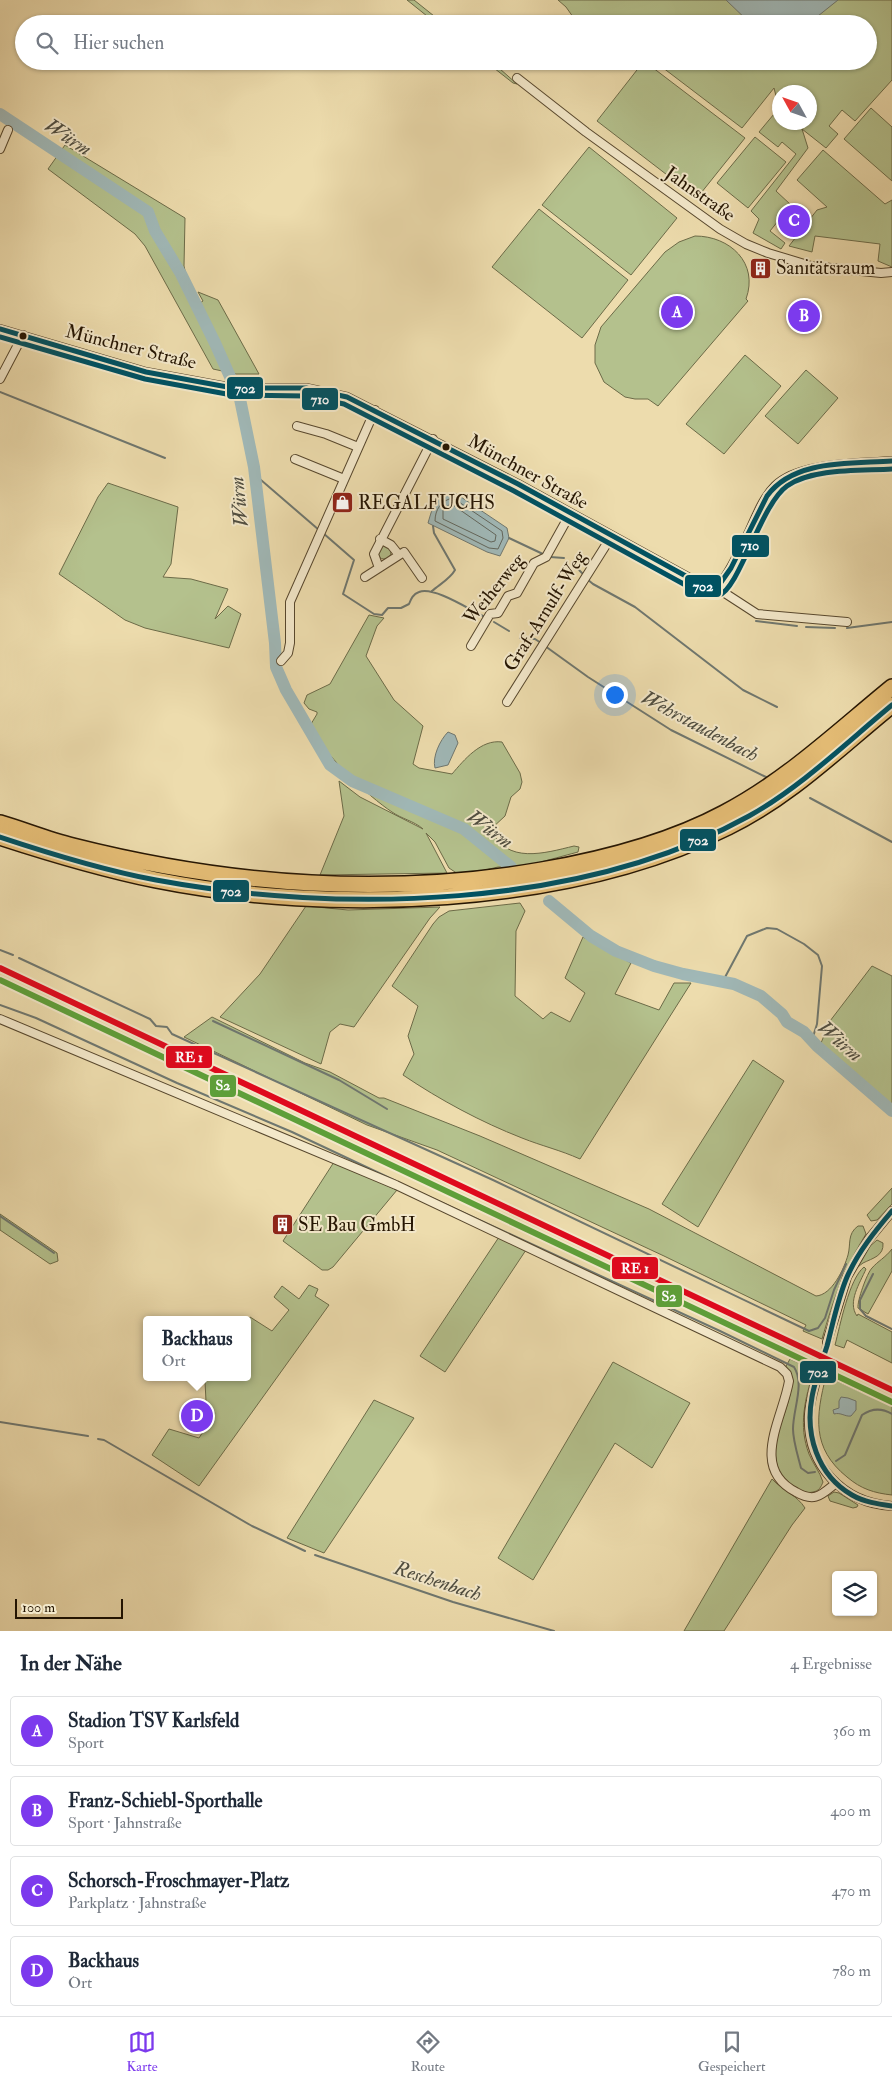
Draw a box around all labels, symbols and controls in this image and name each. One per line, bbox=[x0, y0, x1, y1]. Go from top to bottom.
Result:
search box bbox=[15, 15, 877, 70]
icon: search bbox=[33, 29, 61, 57]
text: Hier suchen bbox=[73, 31, 164, 55]
north arrow bbox=[772, 85, 817, 130]
water label: Würm bbox=[40, 113, 96, 161]
street label: Jahnstraße bbox=[659, 160, 740, 227]
pin: C bbox=[778, 202, 810, 240]
building icon: Sanitätsraum bbox=[748, 256, 772, 280]
place label: Sanitätsraum bbox=[776, 256, 875, 280]
pin: A bbox=[661, 293, 693, 331]
pin: B bbox=[788, 297, 820, 335]
street label: Münchner Straße bbox=[63, 319, 199, 375]
unlabelled marker bbox=[18, 331, 28, 341]
line badge: 702 bbox=[226, 376, 264, 400]
text: 702 bbox=[235, 380, 255, 397]
line badge: 710 bbox=[301, 387, 339, 411]
text: 710 bbox=[311, 391, 329, 408]
street label: Münchner Straße bbox=[464, 429, 592, 515]
unlabelled marker bbox=[441, 442, 451, 452]
water label: Würm bbox=[224, 475, 254, 529]
shop icon: REGALFUCHS bbox=[330, 491, 354, 515]
place label: REGALFUCHS bbox=[358, 491, 495, 515]
line badge: 710 bbox=[731, 534, 770, 558]
text: 710 bbox=[741, 537, 759, 554]
street label: Graf-Arnulf-Weg bbox=[498, 546, 592, 676]
street label: Weiherweg bbox=[457, 548, 530, 630]
line badge: 702 bbox=[684, 574, 722, 598]
text: 702 bbox=[693, 578, 713, 595]
your location bbox=[602, 682, 628, 708]
water label: Wehrstaudenbach bbox=[637, 685, 763, 767]
water label: Würm bbox=[462, 804, 518, 854]
line badge: 702 bbox=[679, 828, 717, 852]
text: 702 bbox=[688, 832, 708, 849]
line badge: 702 bbox=[212, 879, 250, 903]
text: 702 bbox=[221, 883, 241, 900]
water label: Würm bbox=[813, 1015, 867, 1067]
line badge: RE 1 bbox=[165, 1045, 213, 1069]
text: RE 1 bbox=[175, 1049, 203, 1066]
line badge: S2 bbox=[209, 1074, 237, 1098]
text: S2 bbox=[216, 1077, 230, 1094]
building icon: SE Bau GmbH bbox=[270, 1213, 294, 1237]
place label: SE Bau GmbH bbox=[298, 1213, 416, 1237]
line badge: RE 1 bbox=[611, 1256, 659, 1280]
text: RE 1 bbox=[621, 1260, 649, 1277]
line badge: S2 bbox=[655, 1284, 683, 1308]
text: S2 bbox=[662, 1288, 676, 1305]
popup bbox=[143, 1316, 251, 1381]
text: Backhaus bbox=[161, 1327, 233, 1351]
text: Ort bbox=[161, 1351, 186, 1371]
line badge: 702 bbox=[799, 1360, 837, 1384]
text: 702 bbox=[808, 1364, 828, 1381]
pin: D bbox=[181, 1397, 213, 1435]
water label: Reschenbach bbox=[390, 1555, 485, 1607]
map controls bbox=[832, 1571, 877, 1616]
button: layers bbox=[832, 1571, 877, 1616]
scale bar bbox=[15, 1596, 122, 1619]
text: 100 m bbox=[22, 1599, 55, 1616]
text: In der Nähe bbox=[20, 1650, 122, 1677]
text: 4 Ergebnisse bbox=[790, 1654, 872, 1674]
text: Stadion TSV Karlsfeld bbox=[68, 1709, 239, 1733]
text: A bbox=[32, 1721, 42, 1741]
text: 360 m bbox=[833, 1721, 871, 1741]
text: Sport bbox=[68, 1733, 104, 1753]
text: Franz-Schiebl-Sporthalle bbox=[68, 1789, 263, 1813]
text: B bbox=[32, 1801, 42, 1821]
text: 400 m bbox=[830, 1801, 871, 1821]
text: Sport · Jahnstraße bbox=[68, 1813, 182, 1833]
text: Schorsch-Froschmayer-Platz bbox=[68, 1869, 289, 1893]
text: C bbox=[31, 1881, 43, 1901]
text: 470 m bbox=[831, 1881, 871, 1901]
text: Parkplatz · Jahnstraße bbox=[68, 1893, 206, 1913]
text: Backhaus bbox=[68, 1949, 139, 1973]
text: D bbox=[30, 1961, 44, 1981]
text: 780 m bbox=[832, 1961, 871, 1981]
text: Ort bbox=[68, 1973, 92, 1993]
tab: Karte bbox=[127, 2028, 158, 2075]
tab: Route bbox=[411, 2028, 445, 2075]
tab: Gespeichert bbox=[698, 2028, 765, 2075]

